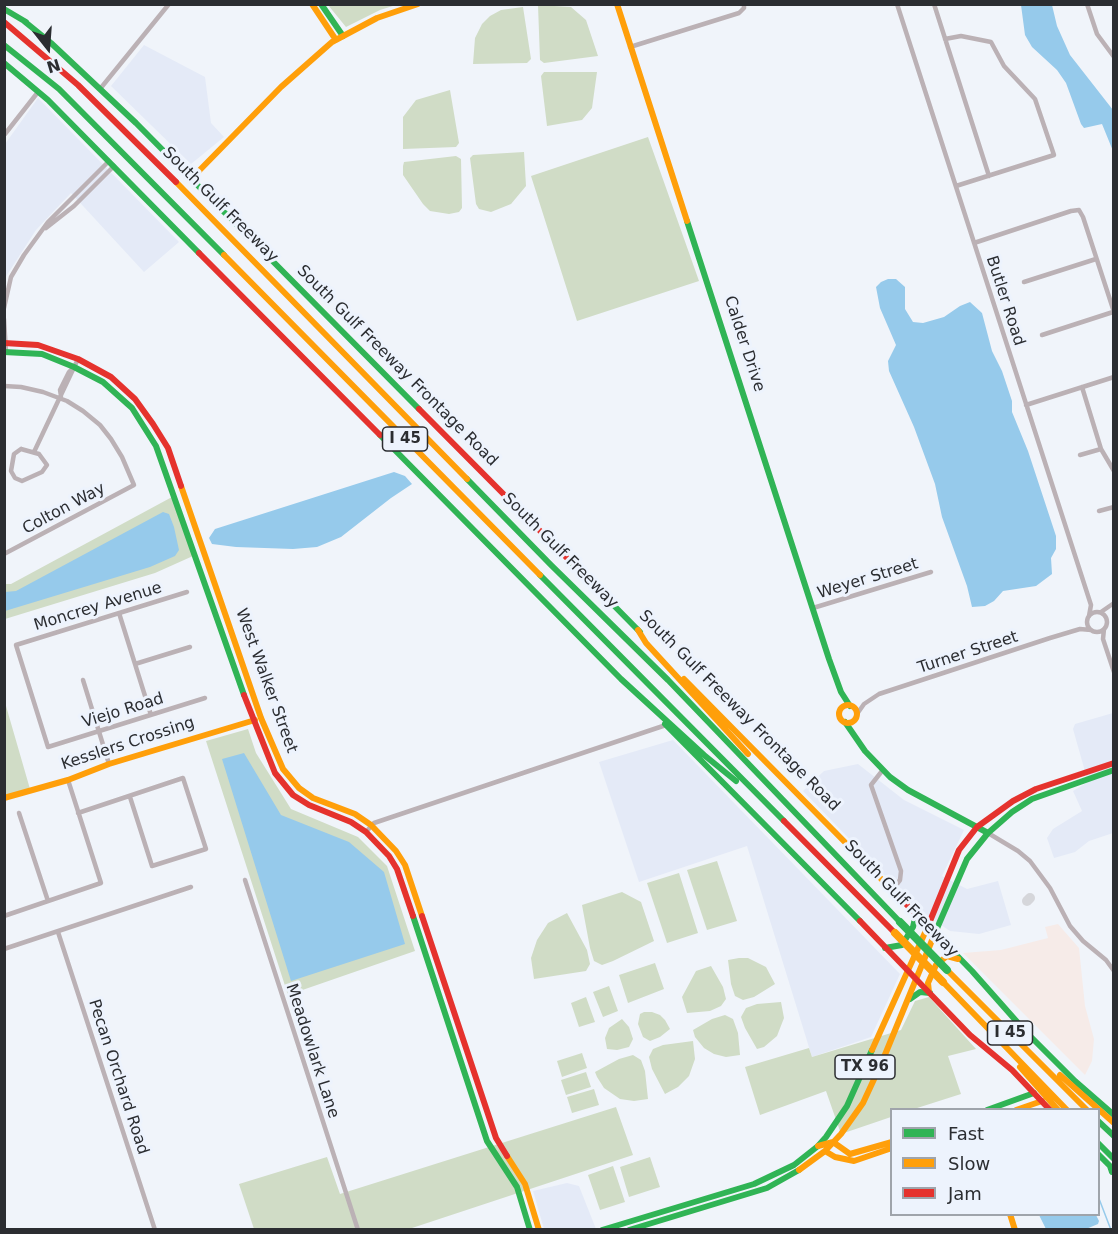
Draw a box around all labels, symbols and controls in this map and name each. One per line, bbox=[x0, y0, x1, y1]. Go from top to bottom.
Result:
north arrow bbox=[18, 18, 78, 78]
text: N bbox=[44, 55, 63, 77]
street label: South Gulf Freeway bbox=[158, 143, 282, 267]
street label: Butler Road bbox=[981, 254, 1029, 348]
street label: South Gulf Freeway Frontage Road bbox=[293, 262, 501, 470]
street label: Calder Drive bbox=[719, 294, 769, 394]
road number: I 45 bbox=[382, 427, 428, 451]
street label: Colton Way bbox=[19, 479, 109, 539]
street label: South Gulf Freeway bbox=[498, 489, 622, 613]
street label: Weyer Street bbox=[815, 555, 921, 603]
street label: Moncrey Avenue bbox=[32, 578, 164, 636]
street label: West Walker Street bbox=[231, 606, 301, 756]
street label: South Gulf Freeway Frontage Road bbox=[635, 607, 843, 815]
street label: Turner Street bbox=[916, 628, 1020, 678]
street label: Viejo Road bbox=[80, 689, 166, 733]
street label: Kesslers Crossing bbox=[59, 713, 197, 775]
street label: South Gulf Freeway bbox=[840, 836, 962, 962]
street label: Meadowlark Lane bbox=[281, 981, 343, 1121]
street label: Pecan Orchard Road bbox=[84, 997, 152, 1157]
road number: I 45 bbox=[988, 1021, 1032, 1045]
road number: TX 96 bbox=[835, 1055, 895, 1079]
legend bbox=[890, 1108, 1100, 1216]
text: Fast bbox=[948, 1123, 984, 1144]
text: Slow bbox=[948, 1153, 990, 1174]
text: Jam bbox=[948, 1183, 982, 1204]

